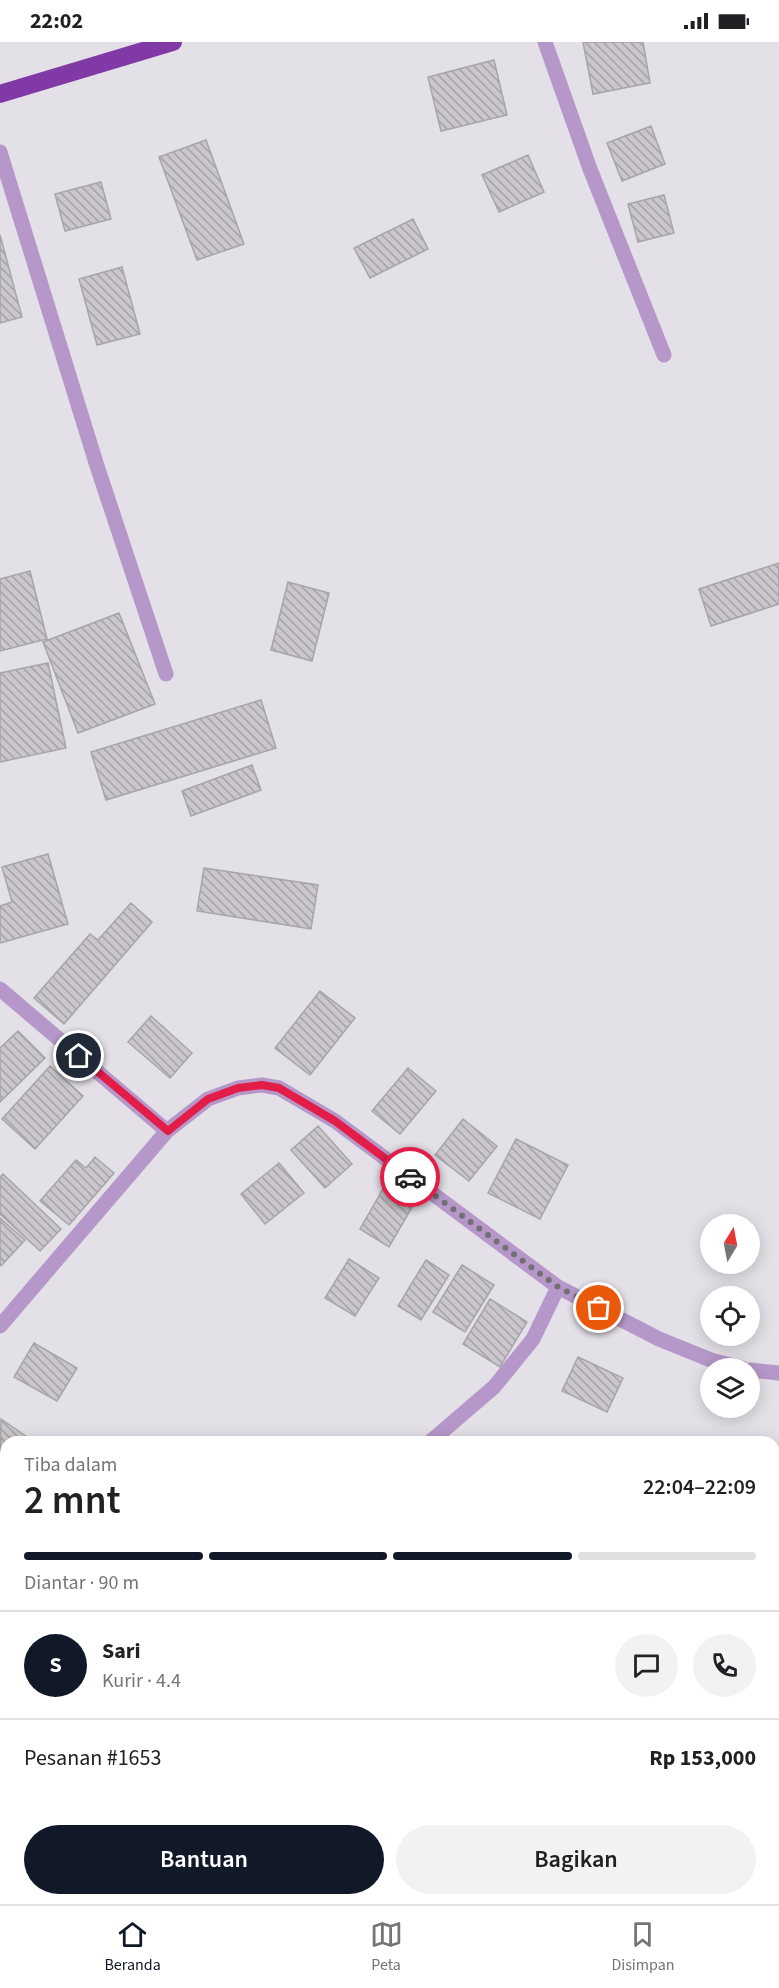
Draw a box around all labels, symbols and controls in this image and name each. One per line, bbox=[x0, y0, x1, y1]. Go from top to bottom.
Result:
text: 22:02 bbox=[30, 5, 83, 37]
pin bbox=[53, 1030, 104, 1081]
icon: home bbox=[62, 1039, 95, 1072]
courier bbox=[380, 1147, 440, 1207]
icon: car bbox=[394, 1161, 427, 1194]
north arrow bbox=[700, 1214, 760, 1274]
map controls bbox=[700, 1214, 760, 1418]
pin bbox=[573, 1282, 624, 1333]
button: locate bbox=[700, 1286, 760, 1346]
icon: bag bbox=[582, 1291, 615, 1324]
button: layers bbox=[700, 1358, 760, 1418]
text: Tiba dalam bbox=[24, 1451, 117, 1479]
text: 22:04–22:09 bbox=[643, 1471, 756, 1503]
text: 2 mnt bbox=[24, 1473, 121, 1529]
text: Diantar · 90 m bbox=[24, 1569, 139, 1597]
button: chat bbox=[615, 1634, 678, 1697]
button: phone bbox=[693, 1634, 756, 1697]
text: Sari bbox=[102, 1635, 141, 1667]
text: S bbox=[49, 1649, 62, 1681]
text: Kurir · 4.4 bbox=[102, 1667, 181, 1695]
text: Pesanan #1653 bbox=[24, 1742, 161, 1774]
text: Rp 153,000 bbox=[649, 1742, 756, 1774]
button: Bantuan bbox=[24, 1825, 384, 1894]
button: Bagikan bbox=[396, 1825, 756, 1894]
tab: Beranda bbox=[104, 1918, 161, 1976]
tab: Peta bbox=[370, 1918, 403, 1976]
tab: Disimpan bbox=[611, 1918, 675, 1976]

